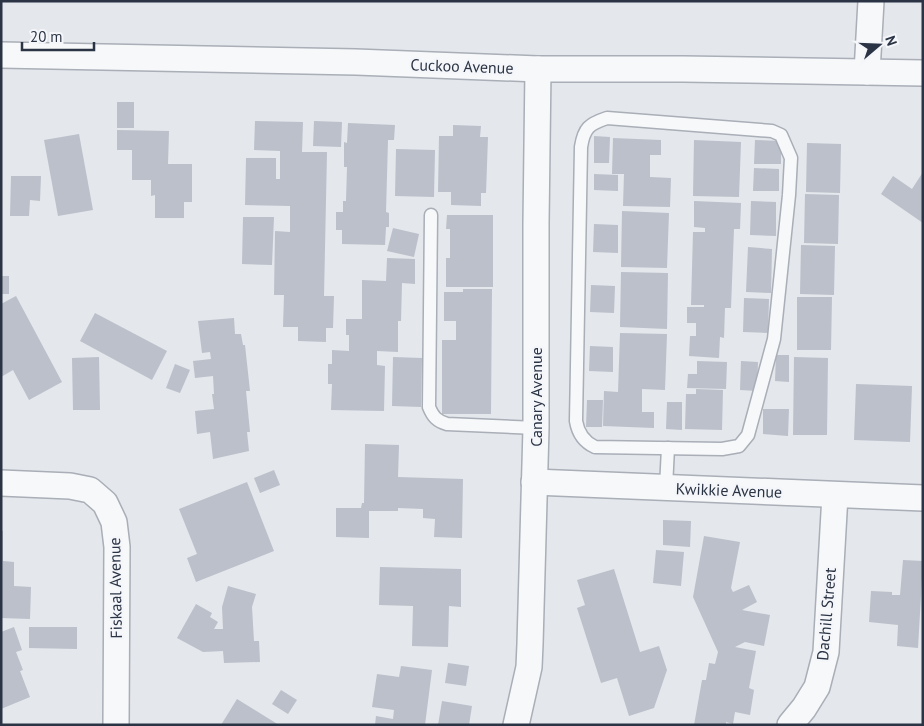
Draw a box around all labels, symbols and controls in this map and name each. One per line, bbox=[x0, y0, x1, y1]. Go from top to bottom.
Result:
scale bar bbox=[22, 20, 95, 52]
north arrow bbox=[854, 20, 904, 70]
text: 20 m bbox=[30, 27, 63, 46]
text: N bbox=[881, 33, 901, 48]
street label: Cuckoo Avenue bbox=[410, 54, 514, 78]
street label: Canary Avenue bbox=[526, 347, 546, 447]
street label: Kwikkie Avenue bbox=[675, 478, 783, 502]
street label: Fiskaal Avenue bbox=[104, 537, 126, 639]
street label: Dachill Street bbox=[812, 566, 840, 661]

